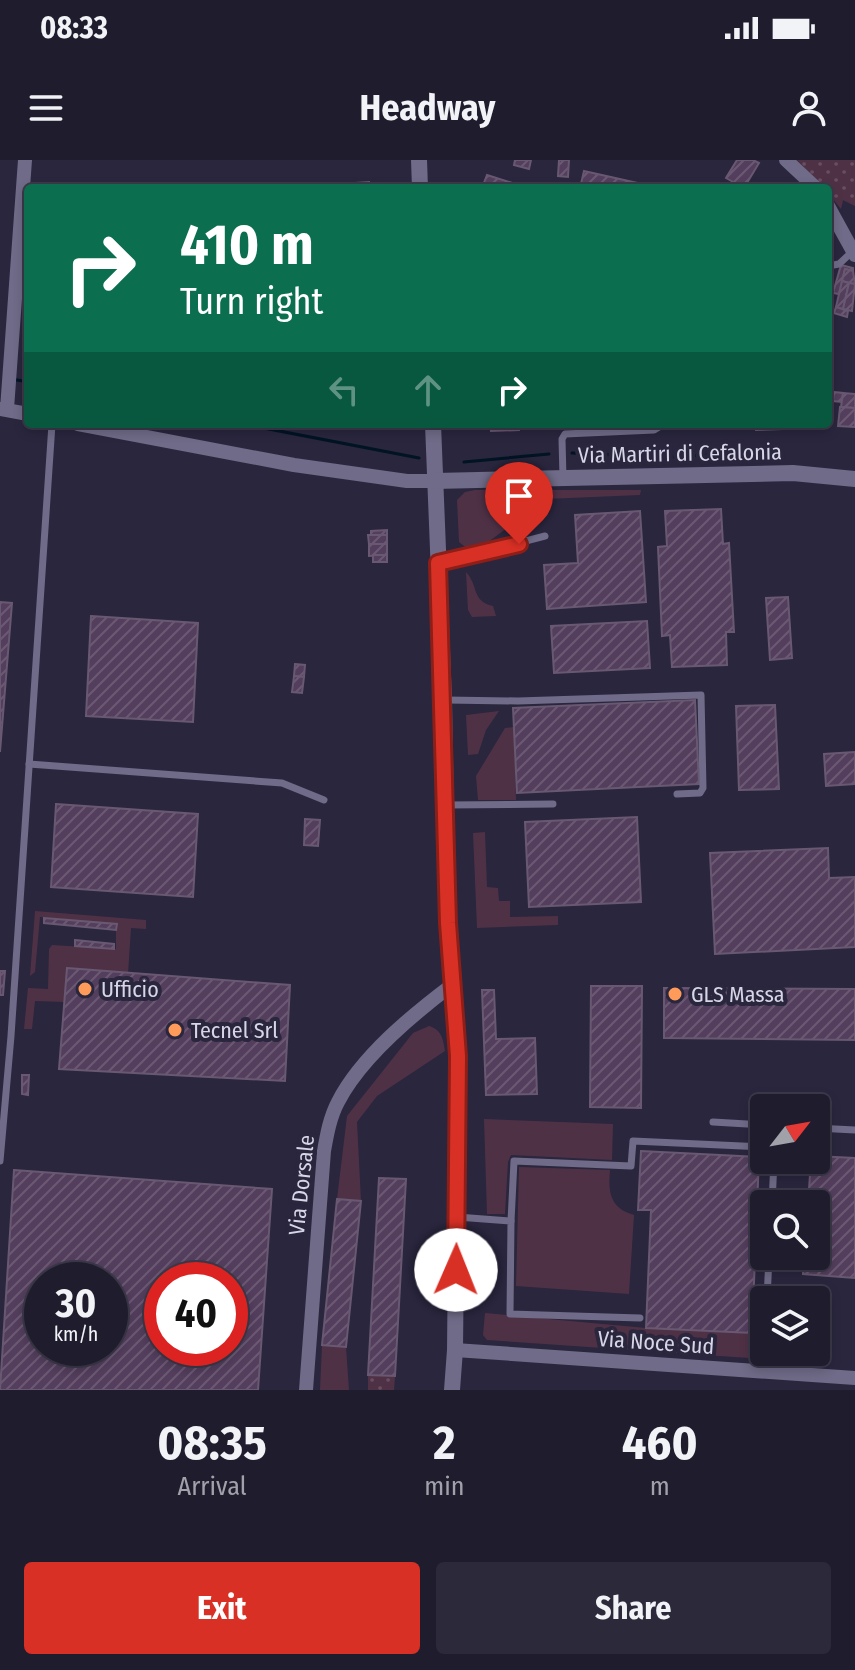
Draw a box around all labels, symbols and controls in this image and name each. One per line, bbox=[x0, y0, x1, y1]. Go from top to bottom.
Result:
text: 08:33 bbox=[40, 10, 108, 46]
icon: menu bbox=[24, 86, 68, 130]
text: Headway bbox=[360, 86, 495, 130]
icon: person bbox=[787, 86, 831, 130]
text: 410 m bbox=[180, 212, 314, 279]
icon: right bbox=[48, 216, 152, 320]
text: Turn right bbox=[180, 280, 323, 324]
icon: left bbox=[322, 368, 366, 412]
icon: ahead bbox=[406, 368, 450, 412]
icon: right bbox=[490, 368, 534, 412]
street label: Via Martiri di Cefalonia bbox=[578, 438, 782, 469]
pin bbox=[485, 462, 553, 544]
icon: arrive bbox=[497, 474, 541, 518]
place label: Ufficio bbox=[101, 976, 159, 1003]
marker: Ufficio bbox=[76, 980, 94, 998]
place label: GLS Massa bbox=[691, 981, 785, 1008]
marker: GLS Massa bbox=[666, 985, 684, 1003]
place label: Tecnel Srl bbox=[191, 1017, 278, 1044]
marker: Tecnel Srl bbox=[166, 1021, 184, 1039]
north arrow bbox=[750, 1094, 830, 1174]
map controls bbox=[750, 1094, 830, 1366]
street label: Via Dorsale bbox=[283, 1134, 320, 1237]
button: search bbox=[750, 1190, 830, 1270]
position arrow bbox=[414, 1228, 498, 1312]
speed limit sign: 40 bbox=[144, 1262, 248, 1366]
text: 30 bbox=[56, 1280, 96, 1328]
button: layers bbox=[750, 1286, 830, 1366]
text: km/h bbox=[54, 1322, 98, 1346]
street label: Via Noce Sud bbox=[597, 1325, 715, 1360]
text: 08:35 bbox=[157, 1414, 267, 1472]
text: 2 bbox=[433, 1414, 455, 1472]
text: 460 bbox=[622, 1414, 698, 1472]
text: Arrival bbox=[178, 1471, 247, 1502]
text: min bbox=[424, 1471, 464, 1502]
text: m bbox=[650, 1471, 670, 1502]
button: Exit bbox=[24, 1562, 420, 1654]
button: Share bbox=[436, 1562, 831, 1654]

